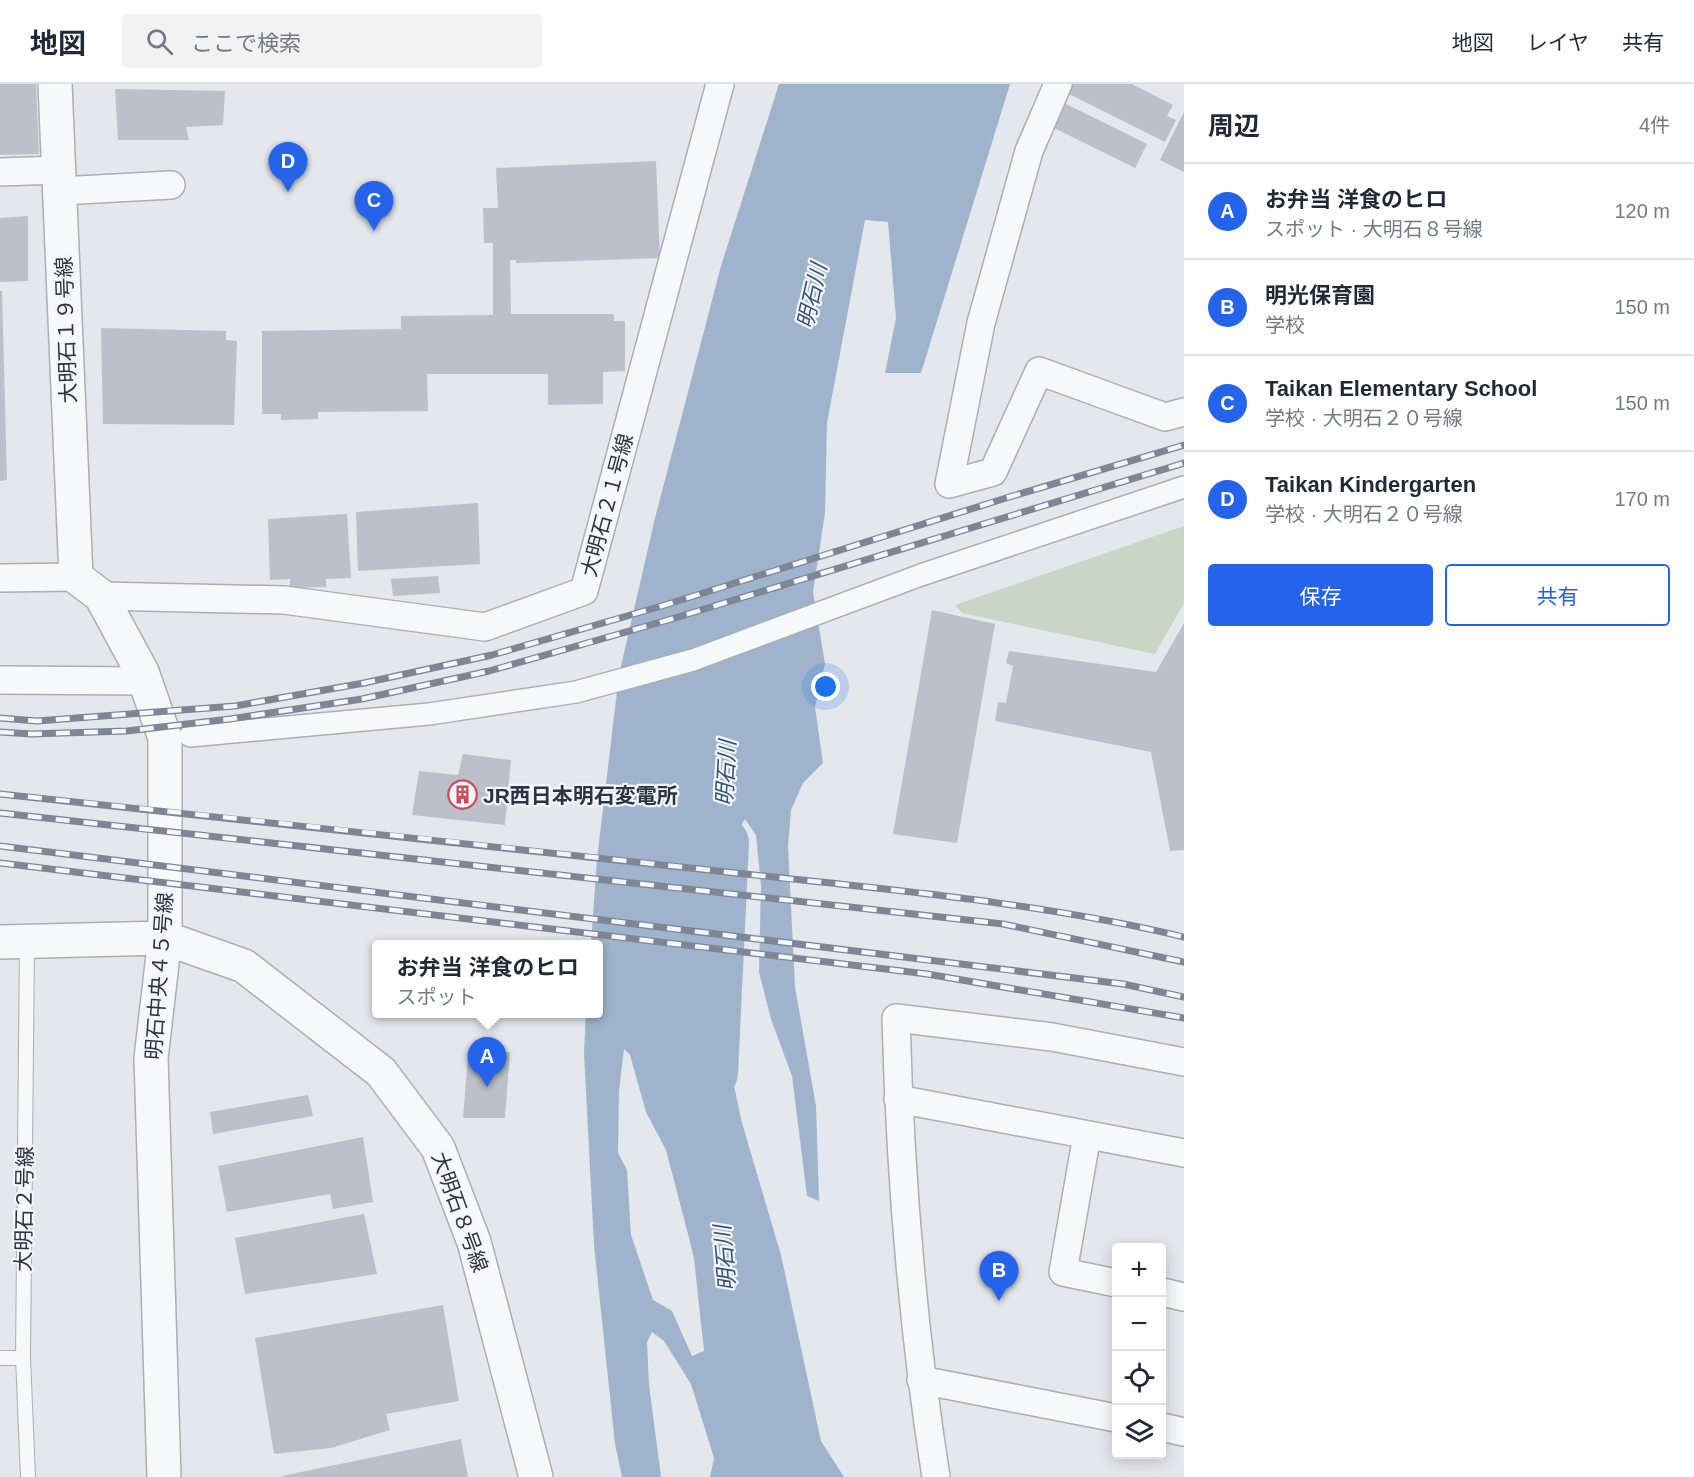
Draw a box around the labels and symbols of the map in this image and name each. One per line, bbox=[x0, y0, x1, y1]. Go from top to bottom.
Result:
pin: D bbox=[268, 142, 308, 192]
pin: C bbox=[354, 182, 394, 231]
street label: 大明石１９号線 bbox=[52, 256, 80, 404]
water label: 明石川 bbox=[792, 259, 832, 331]
street label: 大明石２１号線 bbox=[577, 431, 637, 579]
your location bbox=[811, 672, 840, 701]
water label: 明石川 bbox=[712, 737, 740, 807]
building icon: JR西日本明石変電所 bbox=[446, 779, 478, 811]
place label: JR西日本明石変電所 bbox=[483, 784, 678, 807]
street label: 明石中央４５号線 bbox=[142, 891, 176, 1061]
pin: A bbox=[468, 1038, 506, 1087]
street label: 大明石２号線 bbox=[11, 1146, 37, 1272]
street label: 大明石８号線 bbox=[428, 1149, 492, 1275]
water label: 明石川 bbox=[709, 1222, 740, 1292]
pin: B bbox=[980, 1252, 1018, 1301]

